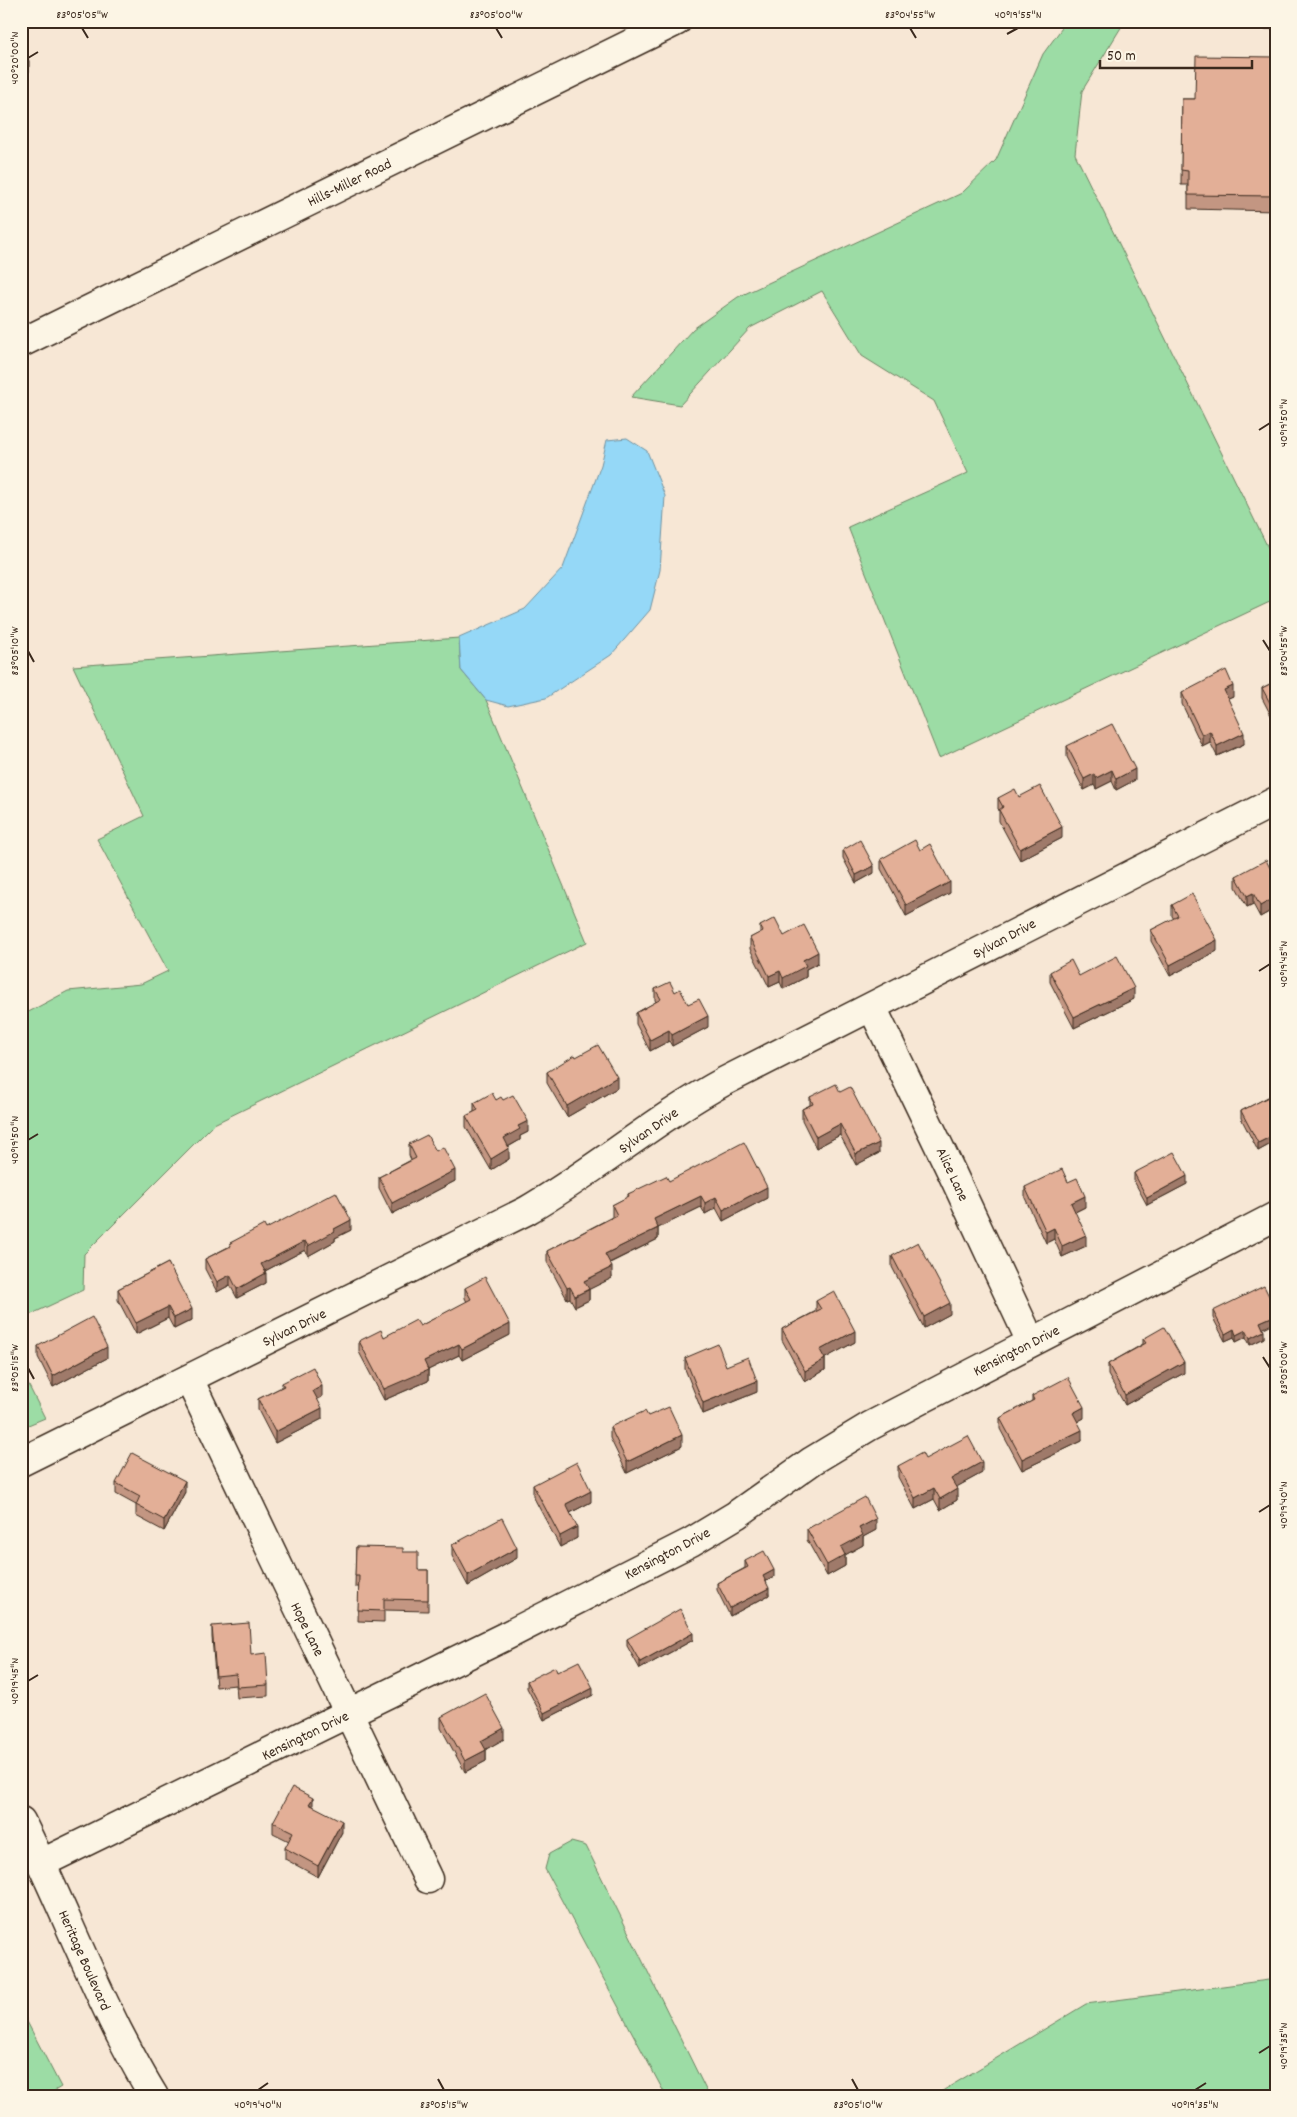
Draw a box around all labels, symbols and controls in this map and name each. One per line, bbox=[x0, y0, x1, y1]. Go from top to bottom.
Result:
text: 83°05'05"W bbox=[56, 7, 108, 24]
text: 83°05'00"W bbox=[470, 7, 522, 24]
text: 83°04'55"W bbox=[885, 7, 935, 24]
text: 40°19'55"N bbox=[994, 7, 1042, 24]
text: 40°20'00"N bbox=[7, 32, 24, 84]
scale bar bbox=[1100, 38, 1252, 70]
text: 50 m bbox=[1107, 46, 1136, 68]
street label: Hills-Miller Road bbox=[304, 154, 396, 214]
text: 40°19'50"N bbox=[1276, 399, 1293, 447]
text: 83°05'10"W bbox=[7, 626, 24, 675]
text: 83°04'55"W bbox=[1276, 626, 1293, 676]
street label: Sylvan Drive bbox=[969, 914, 1041, 966]
text: 40°19'45"N bbox=[1276, 941, 1293, 987]
street label: Sylvan Drive bbox=[615, 1103, 684, 1160]
text: 40°19'50"N bbox=[7, 1116, 24, 1164]
street label: Alice Lane bbox=[929, 1144, 973, 1206]
street label: Sylvan Drive bbox=[259, 1304, 331, 1354]
street label: Kensington Drive bbox=[970, 1320, 1064, 1383]
text: 83°05'00"W bbox=[1276, 1342, 1293, 1394]
text: 83°05'15"W bbox=[7, 1344, 24, 1392]
text: 40°19'40"N bbox=[1276, 1481, 1293, 1529]
street label: Kensington Drive bbox=[621, 1523, 715, 1587]
street label: Hope Lane bbox=[284, 1599, 329, 1661]
text: 40°19'45"N bbox=[7, 1658, 24, 1704]
street label: Kensington Drive bbox=[259, 1706, 354, 1767]
street label: Heritage Boulevard bbox=[51, 1907, 115, 2015]
text: 40°19'35"N bbox=[1276, 2022, 1293, 2069]
text: 40°19'40"N bbox=[234, 2097, 282, 2114]
text: 83°05'15"W bbox=[420, 2097, 468, 2114]
text: 83°05'10"W bbox=[834, 2097, 883, 2114]
text: 40°19'35"N bbox=[1172, 2097, 1219, 2114]

